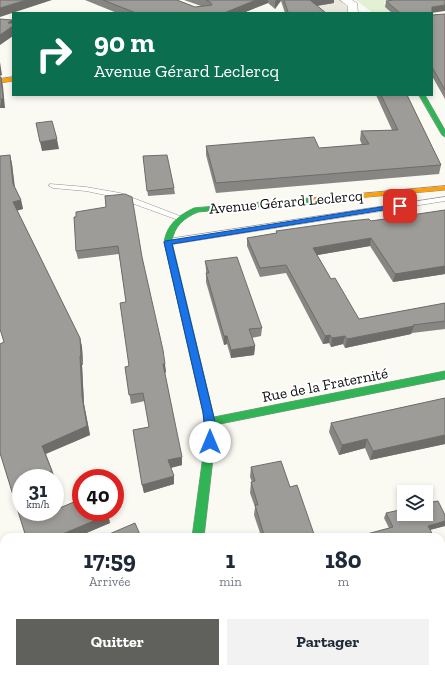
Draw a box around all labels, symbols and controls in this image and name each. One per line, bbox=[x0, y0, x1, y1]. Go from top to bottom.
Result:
text: 90 m bbox=[94, 26, 155, 59]
icon: right bbox=[28, 28, 80, 80]
text: Avenue Gérard Leclercq bbox=[94, 60, 279, 82]
street label: Avenue Gérard Leclercq bbox=[208, 186, 364, 218]
pin bbox=[383, 189, 417, 223]
icon: arrive bbox=[389, 195, 411, 217]
street label: Rue de la Fraternité bbox=[261, 364, 389, 406]
position arrow bbox=[189, 421, 231, 463]
speed limit sign: 40 bbox=[72, 469, 124, 521]
text: 31 bbox=[29, 478, 47, 502]
map controls bbox=[397, 485, 433, 521]
button: layers bbox=[397, 485, 433, 521]
text: km/h bbox=[27, 499, 49, 511]
text: 17:59 bbox=[83, 545, 136, 574]
text: 1 bbox=[226, 545, 235, 574]
text: 180 bbox=[325, 545, 362, 574]
text: Arrivée bbox=[89, 574, 130, 589]
text: min bbox=[219, 574, 242, 589]
text: m bbox=[338, 574, 349, 589]
button: Quitter bbox=[16, 619, 219, 665]
button: Partager bbox=[227, 619, 429, 665]

